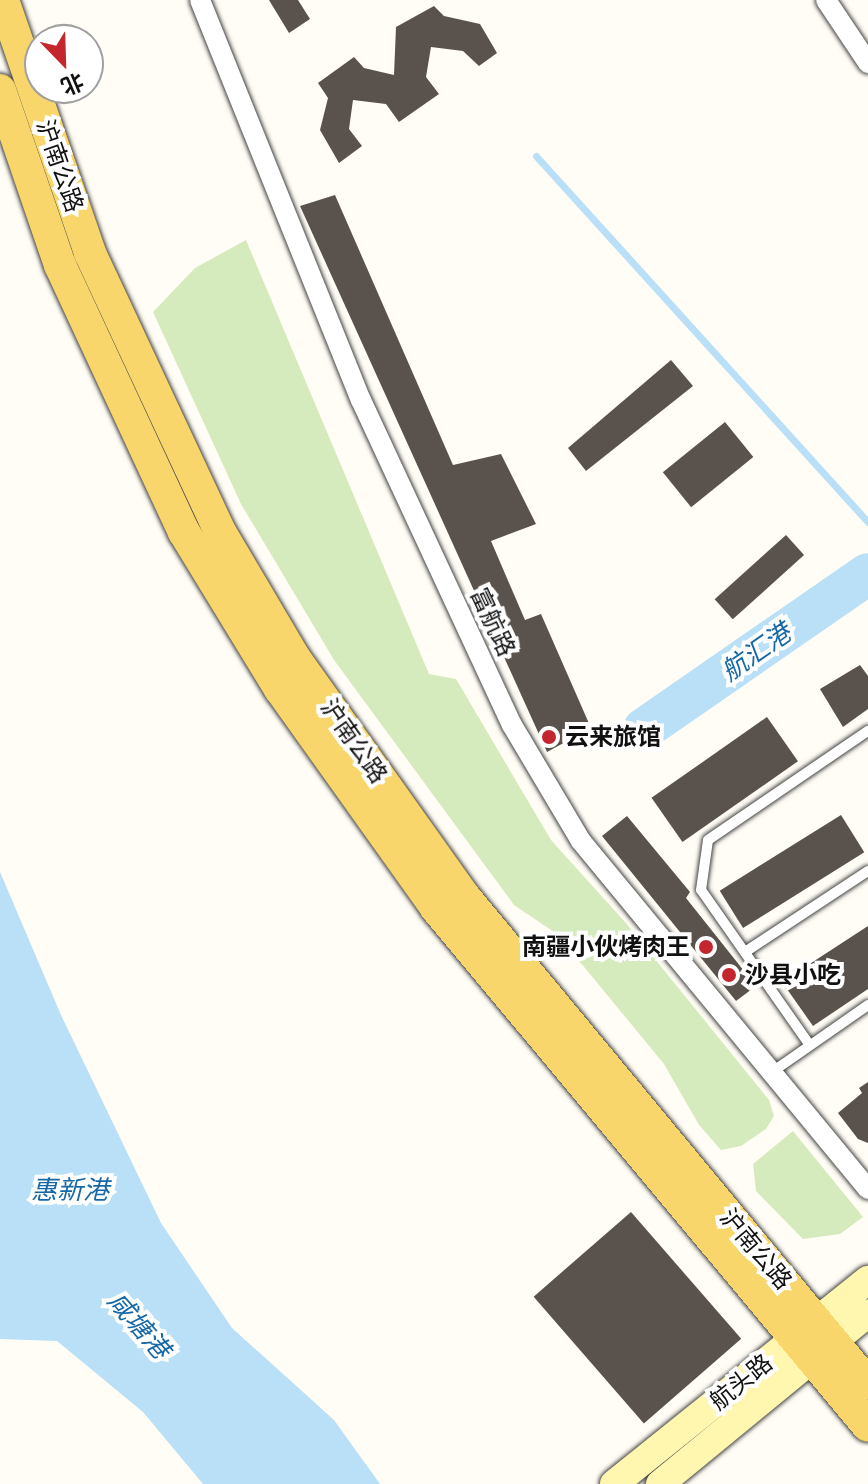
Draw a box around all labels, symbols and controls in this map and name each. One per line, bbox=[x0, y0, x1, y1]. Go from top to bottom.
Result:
north arrow bbox=[24, 24, 104, 104]
text: 北 bbox=[57, 67, 89, 102]
street label: 沪南公路 bbox=[31, 116, 89, 216]
street label: 富航路 bbox=[465, 583, 521, 661]
water label: 航汇港 bbox=[715, 617, 797, 687]
street label: 沪南公路 bbox=[315, 693, 393, 789]
place label: 云来旅馆 bbox=[565, 723, 661, 751]
marker: 云来旅馆 bbox=[540, 728, 558, 746]
place label: 南疆小伙烤肉王 bbox=[522, 933, 690, 961]
marker: 南疆小伙烤肉王 bbox=[697, 938, 715, 956]
place label: 沙县小吃 bbox=[745, 961, 841, 989]
marker: 沙县小吃 bbox=[720, 966, 738, 984]
water label: 惠新港 bbox=[31, 1174, 109, 1206]
street label: 沪南公路 bbox=[714, 1203, 798, 1295]
water label: 咸塘港 bbox=[102, 1285, 176, 1365]
street label: 航头路 bbox=[704, 1348, 778, 1416]

